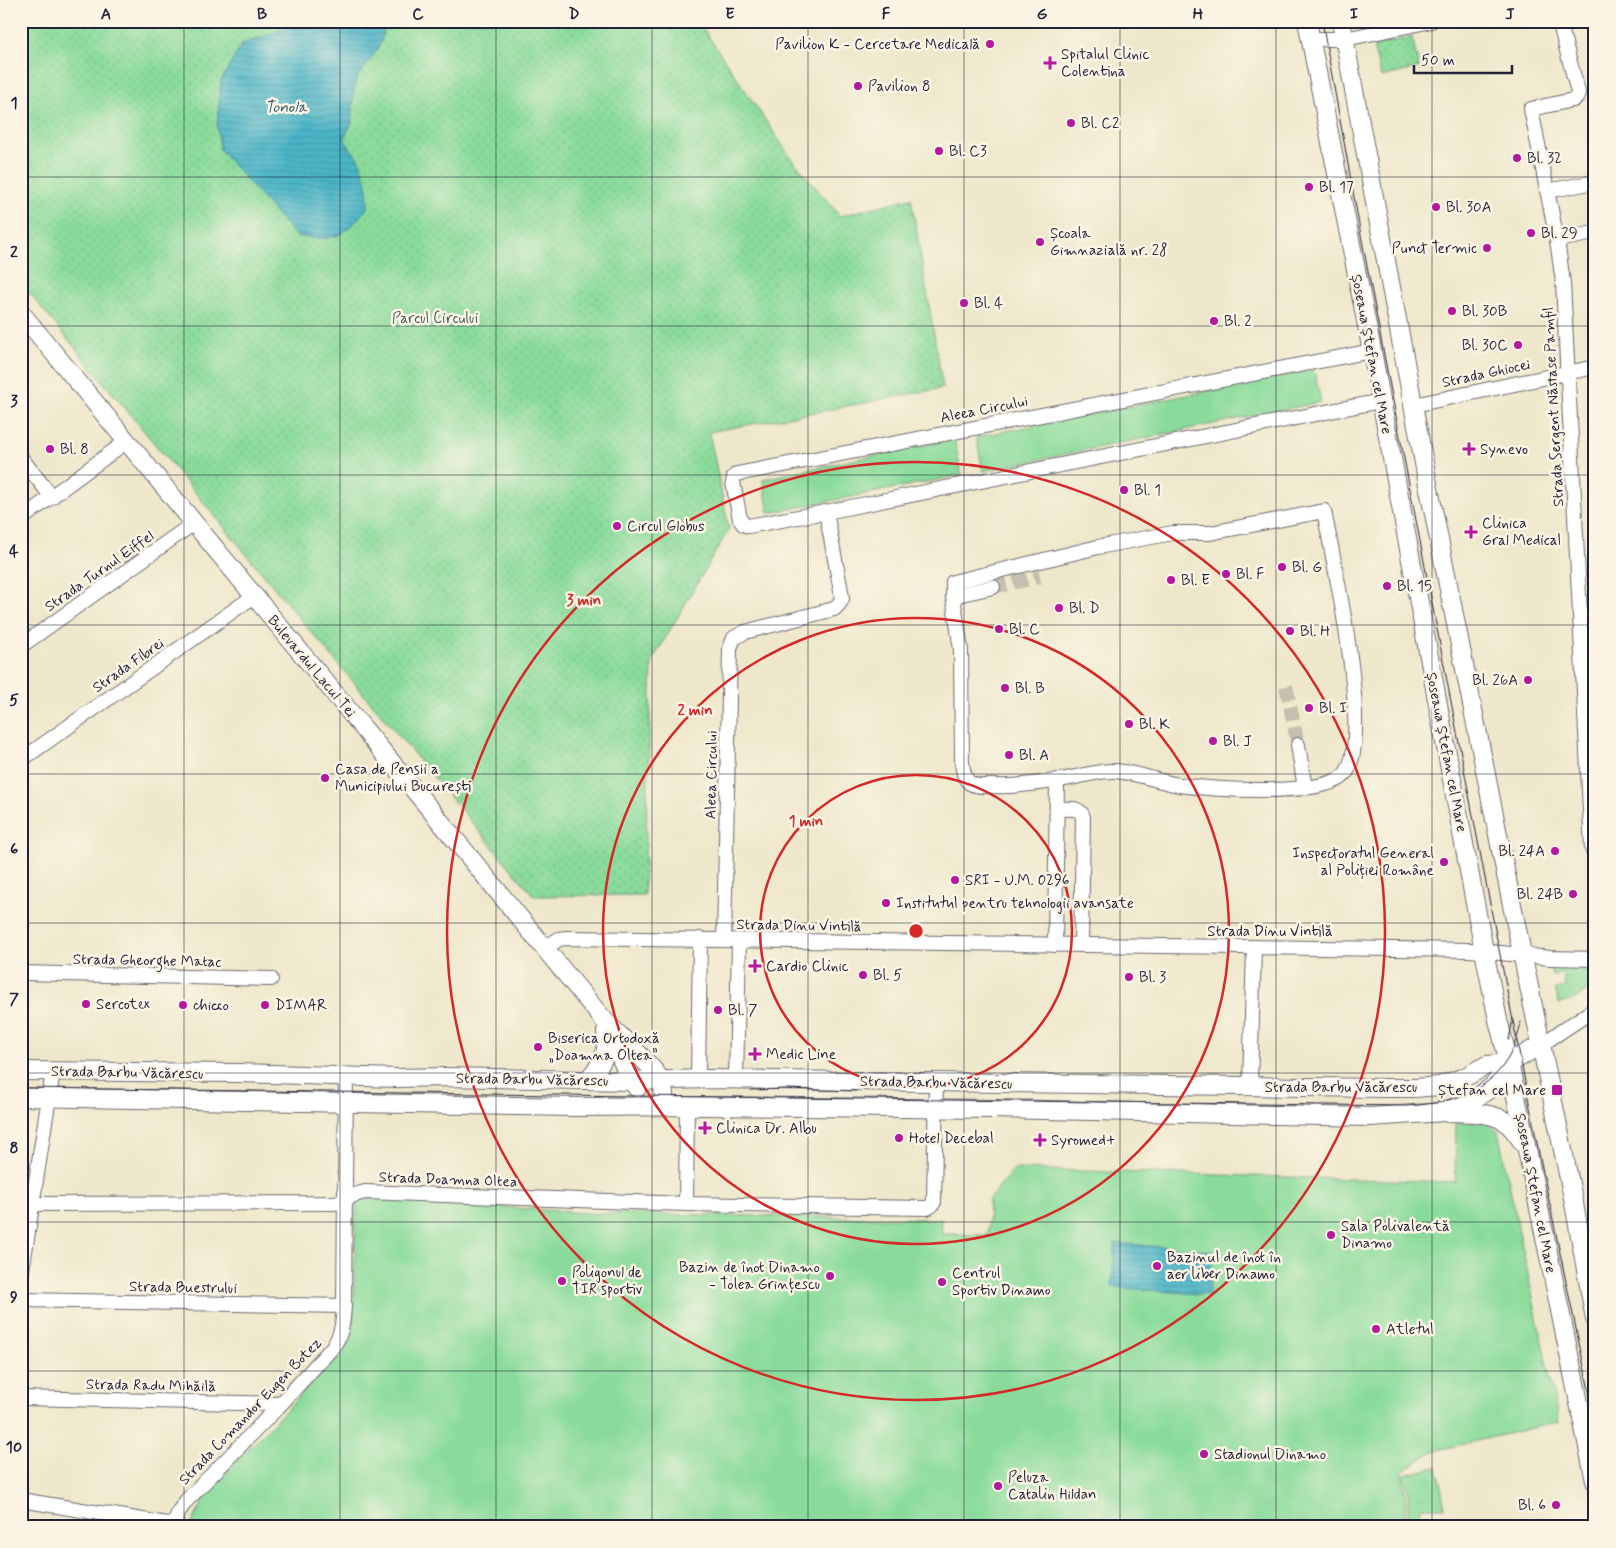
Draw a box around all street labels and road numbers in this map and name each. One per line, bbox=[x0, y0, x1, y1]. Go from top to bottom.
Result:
street label: Șoseaua Ștefan cel Mare bbox=[1346, 273, 1396, 436]
street label: Strada Sergent Năstase Pamfil bbox=[1539, 307, 1569, 507]
street label: Strada Ghiocei bbox=[1440, 355, 1532, 393]
street label: Aleea Circului bbox=[939, 392, 1030, 428]
street label: Strada Turnul Eiffel bbox=[41, 527, 158, 617]
street label: Bulevardul Lacul Tei bbox=[263, 611, 360, 722]
street label: Strada Fibrei bbox=[89, 634, 168, 698]
street label: Șoseaua Ștefan cel Mare bbox=[1421, 671, 1471, 834]
street label: Aleea Circului bbox=[701, 730, 723, 820]
street label: Strada Dinu Vintilă bbox=[736, 915, 862, 937]
street label: Strada Dinu Vintilă bbox=[1207, 922, 1333, 942]
street label: Strada Gheorghe Matac bbox=[73, 950, 222, 973]
street label: Strada Barbu Văcărescu bbox=[51, 1062, 203, 1084]
street label: Strada Barbu Văcărescu bbox=[456, 1069, 608, 1091]
street label: Strada Barbu Văcărescu bbox=[860, 1072, 1012, 1094]
street label: Strada Barbu Văcărescu bbox=[1265, 1078, 1417, 1098]
street label: Șoseaua Ștefan cel Mare bbox=[1510, 1112, 1560, 1275]
street label: Strada Doamna Oltea bbox=[378, 1168, 518, 1192]
street label: Strada Buestrului bbox=[129, 1277, 237, 1299]
street label: Strada Comandor Eugen Botez bbox=[175, 1334, 327, 1490]
street label: Strada Radu Mihăilă bbox=[86, 1375, 216, 1397]

